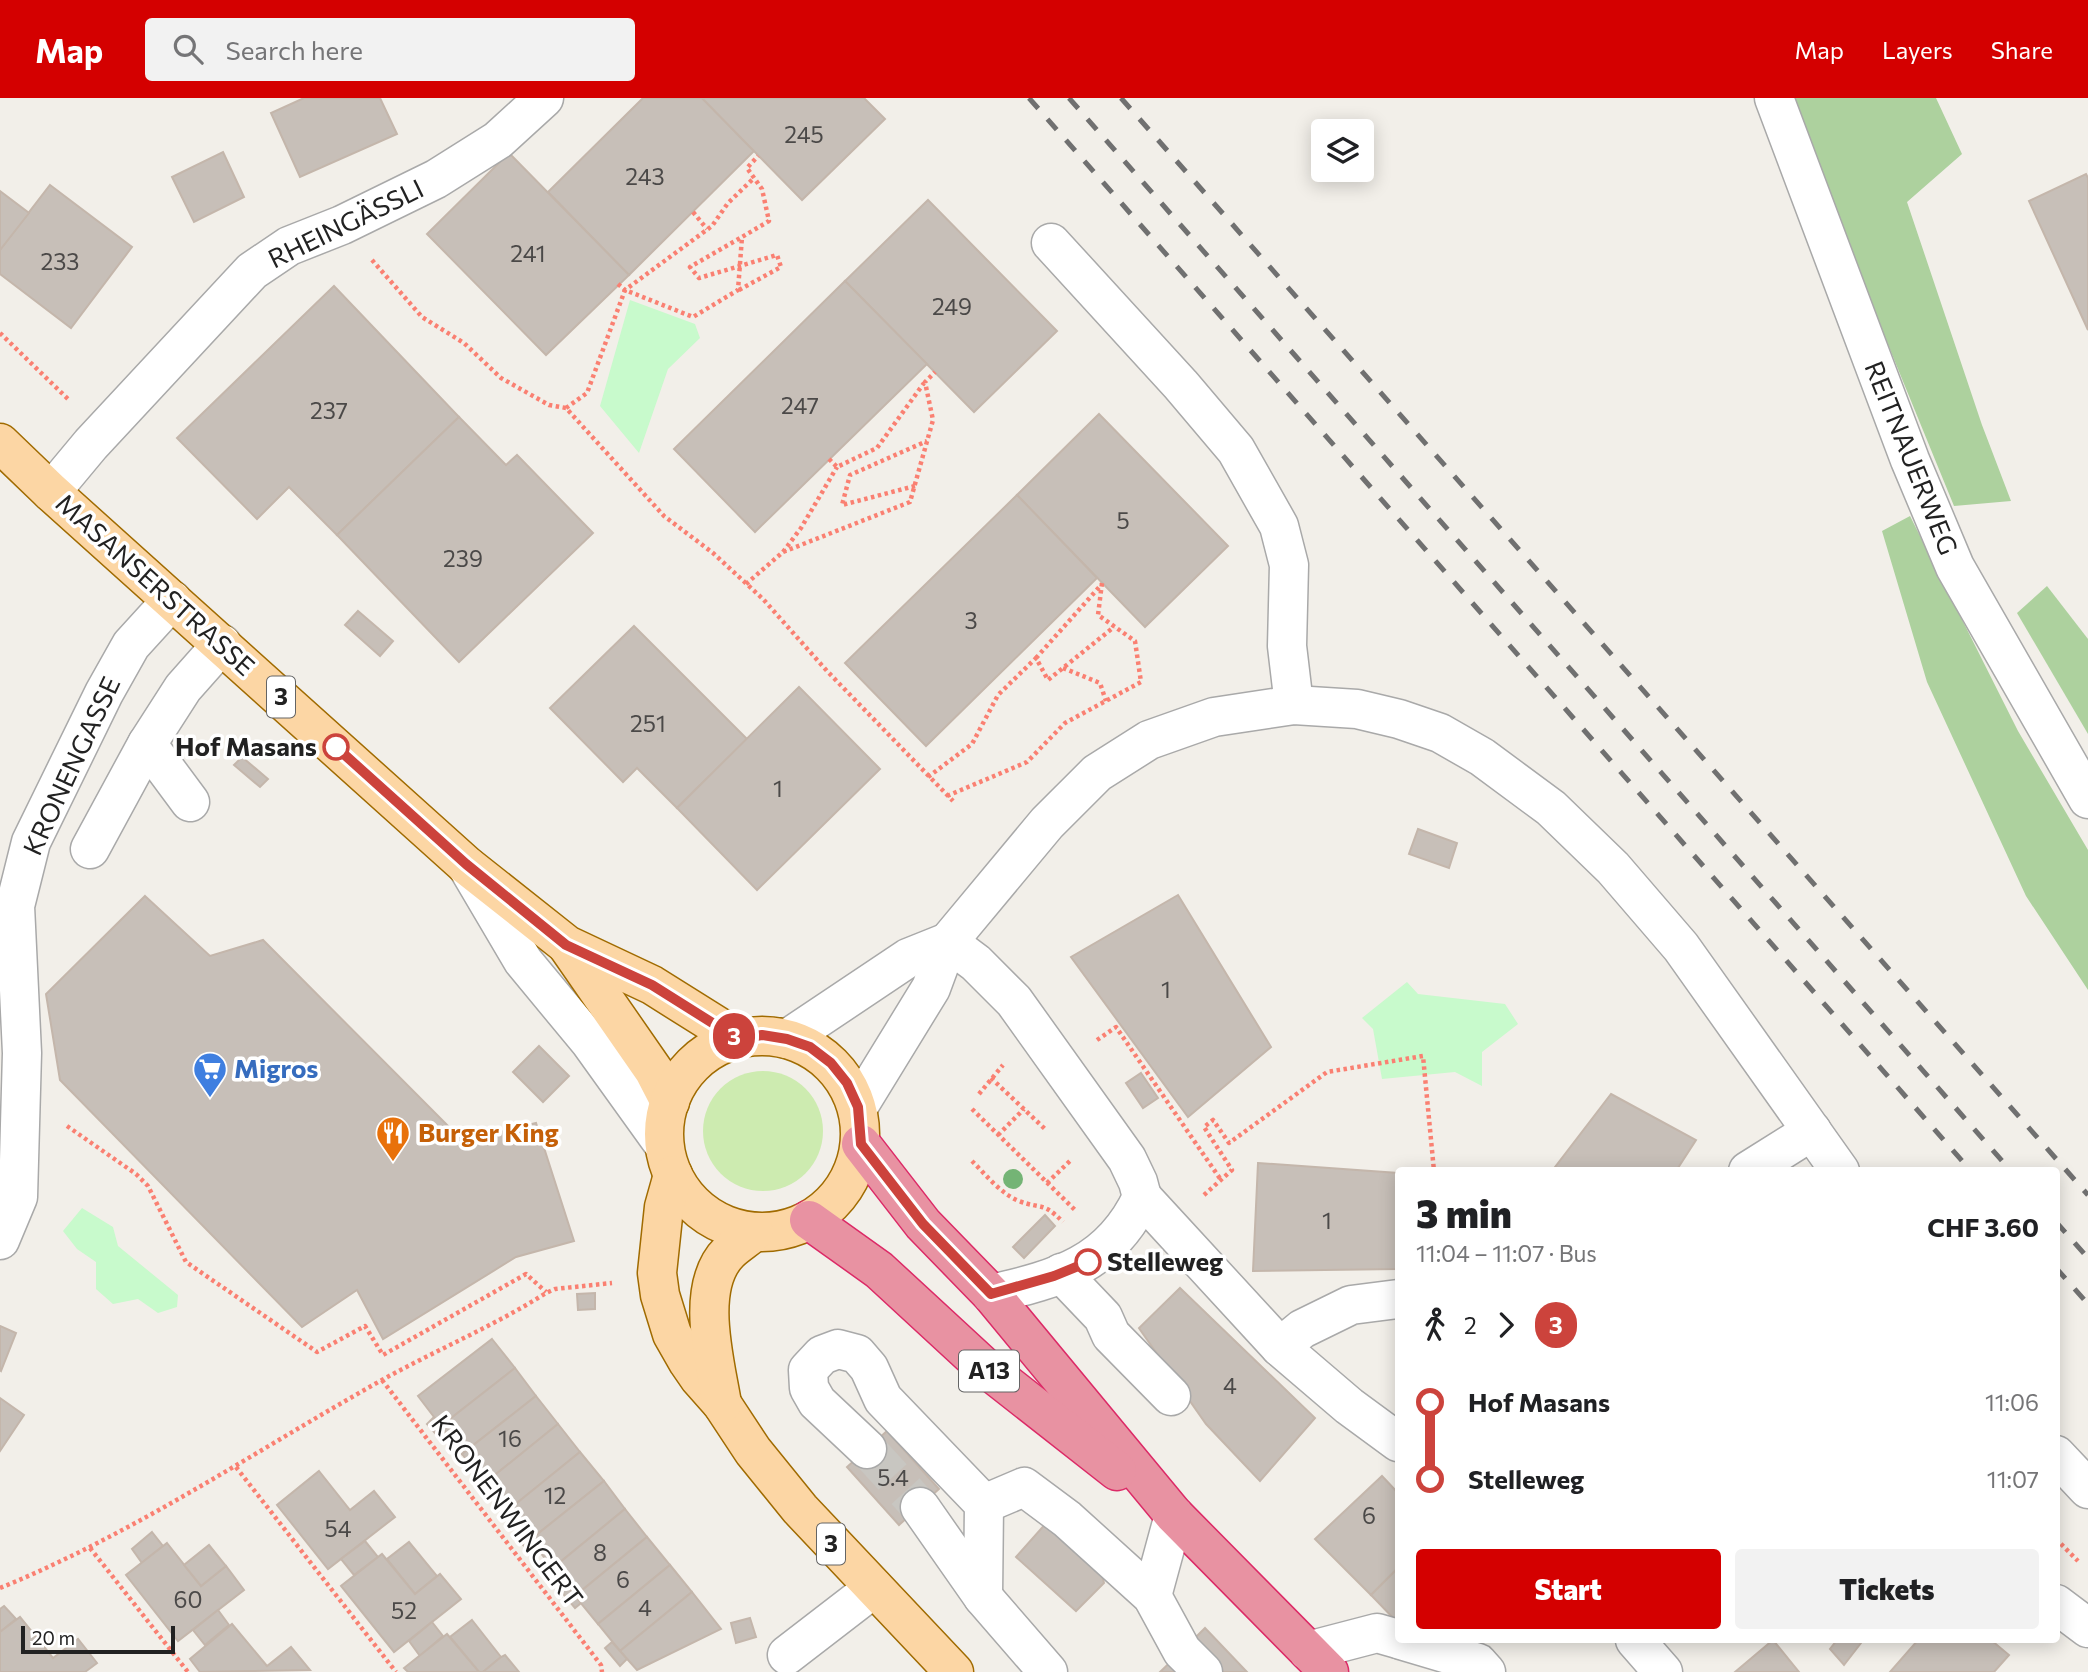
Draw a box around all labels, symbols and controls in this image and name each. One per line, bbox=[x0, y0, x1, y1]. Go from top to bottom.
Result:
search box bbox=[145, 18, 635, 81]
text: Map bbox=[35, 29, 103, 70]
icon: search bbox=[169, 30, 207, 68]
text: Search here bbox=[225, 34, 363, 65]
text: Map bbox=[1795, 35, 1844, 64]
text: Layers bbox=[1882, 35, 1953, 64]
text: Share bbox=[1991, 35, 2053, 64]
map controls bbox=[1311, 119, 1374, 182]
button: layers bbox=[1311, 119, 1374, 182]
house number: 245 bbox=[784, 120, 824, 148]
house number: 243 bbox=[625, 162, 665, 190]
street label: RHEINGÄSSLI bbox=[263, 172, 428, 274]
house number: 241 bbox=[510, 239, 546, 267]
house number: 233 bbox=[41, 247, 79, 275]
house number: 249 bbox=[932, 292, 972, 320]
street label: REITNAUERWEG bbox=[1859, 356, 1965, 559]
house number: 247 bbox=[781, 391, 819, 419]
house number: 237 bbox=[310, 396, 348, 424]
street label: MASANSERSTRASSE bbox=[50, 487, 262, 681]
house number: 5 bbox=[1116, 506, 1130, 534]
house number: 239 bbox=[443, 544, 483, 572]
house number: 3 bbox=[964, 606, 978, 634]
street label: KRONENGASSE bbox=[16, 671, 126, 860]
road number: 3 bbox=[267, 676, 295, 718]
house number: 251 bbox=[630, 709, 666, 737]
place label: Hof Masans bbox=[175, 730, 317, 761]
marker: Hof Masans bbox=[323, 734, 349, 760]
house number: 1 bbox=[773, 774, 783, 802]
house number: 1 bbox=[1161, 975, 1171, 1003]
line badge: 3 bbox=[711, 1013, 757, 1059]
text: 3 bbox=[727, 1021, 741, 1050]
supermarket icon: Migros bbox=[191, 1050, 229, 1099]
place label: Migros bbox=[234, 1052, 318, 1083]
restaurant icon: Burger King bbox=[374, 1114, 412, 1163]
place label: Burger King bbox=[418, 1116, 559, 1147]
text: 3 min bbox=[1416, 1189, 1512, 1236]
house number: 1 bbox=[1322, 1206, 1332, 1234]
text: CHF 3.60 bbox=[1927, 1211, 2039, 1242]
text: 11:04 – 11:07 · Bus bbox=[1416, 1239, 1597, 1267]
place label: Stelleweg bbox=[1107, 1245, 1223, 1276]
marker: Stelleweg bbox=[1075, 1249, 1101, 1275]
icon: walk bbox=[1416, 1306, 1454, 1344]
icon: forward bbox=[1487, 1306, 1525, 1344]
text: 3 bbox=[1549, 1310, 1563, 1339]
text: 2 bbox=[1464, 1311, 1477, 1339]
road number: A13 bbox=[959, 1350, 1019, 1392]
house number: 4 bbox=[1223, 1371, 1237, 1399]
text: Hof Masans bbox=[1468, 1386, 1610, 1417]
text: 11:06 bbox=[1985, 1388, 2039, 1416]
street label: KRONENWINGERT bbox=[426, 1408, 590, 1612]
house number: 16 bbox=[498, 1424, 522, 1452]
house number: 5.4 bbox=[877, 1463, 909, 1491]
text: Stelleweg bbox=[1468, 1463, 1584, 1494]
text: 11:07 bbox=[1987, 1465, 2039, 1493]
house number: 12 bbox=[544, 1481, 566, 1509]
house number: 6 bbox=[1362, 1501, 1376, 1529]
house number: 54 bbox=[324, 1514, 352, 1542]
road number: 3 bbox=[817, 1524, 845, 1564]
house number: 8 bbox=[593, 1538, 607, 1566]
button: Start bbox=[1416, 1549, 1721, 1629]
button: Tickets bbox=[1735, 1549, 2039, 1629]
house number: 6 bbox=[616, 1565, 630, 1593]
house number: 60 bbox=[174, 1585, 202, 1613]
house number: 4 bbox=[638, 1593, 652, 1621]
house number: 52 bbox=[391, 1596, 417, 1624]
scale bar bbox=[21, 1623, 175, 1655]
text: 20 m bbox=[32, 1626, 75, 1649]

